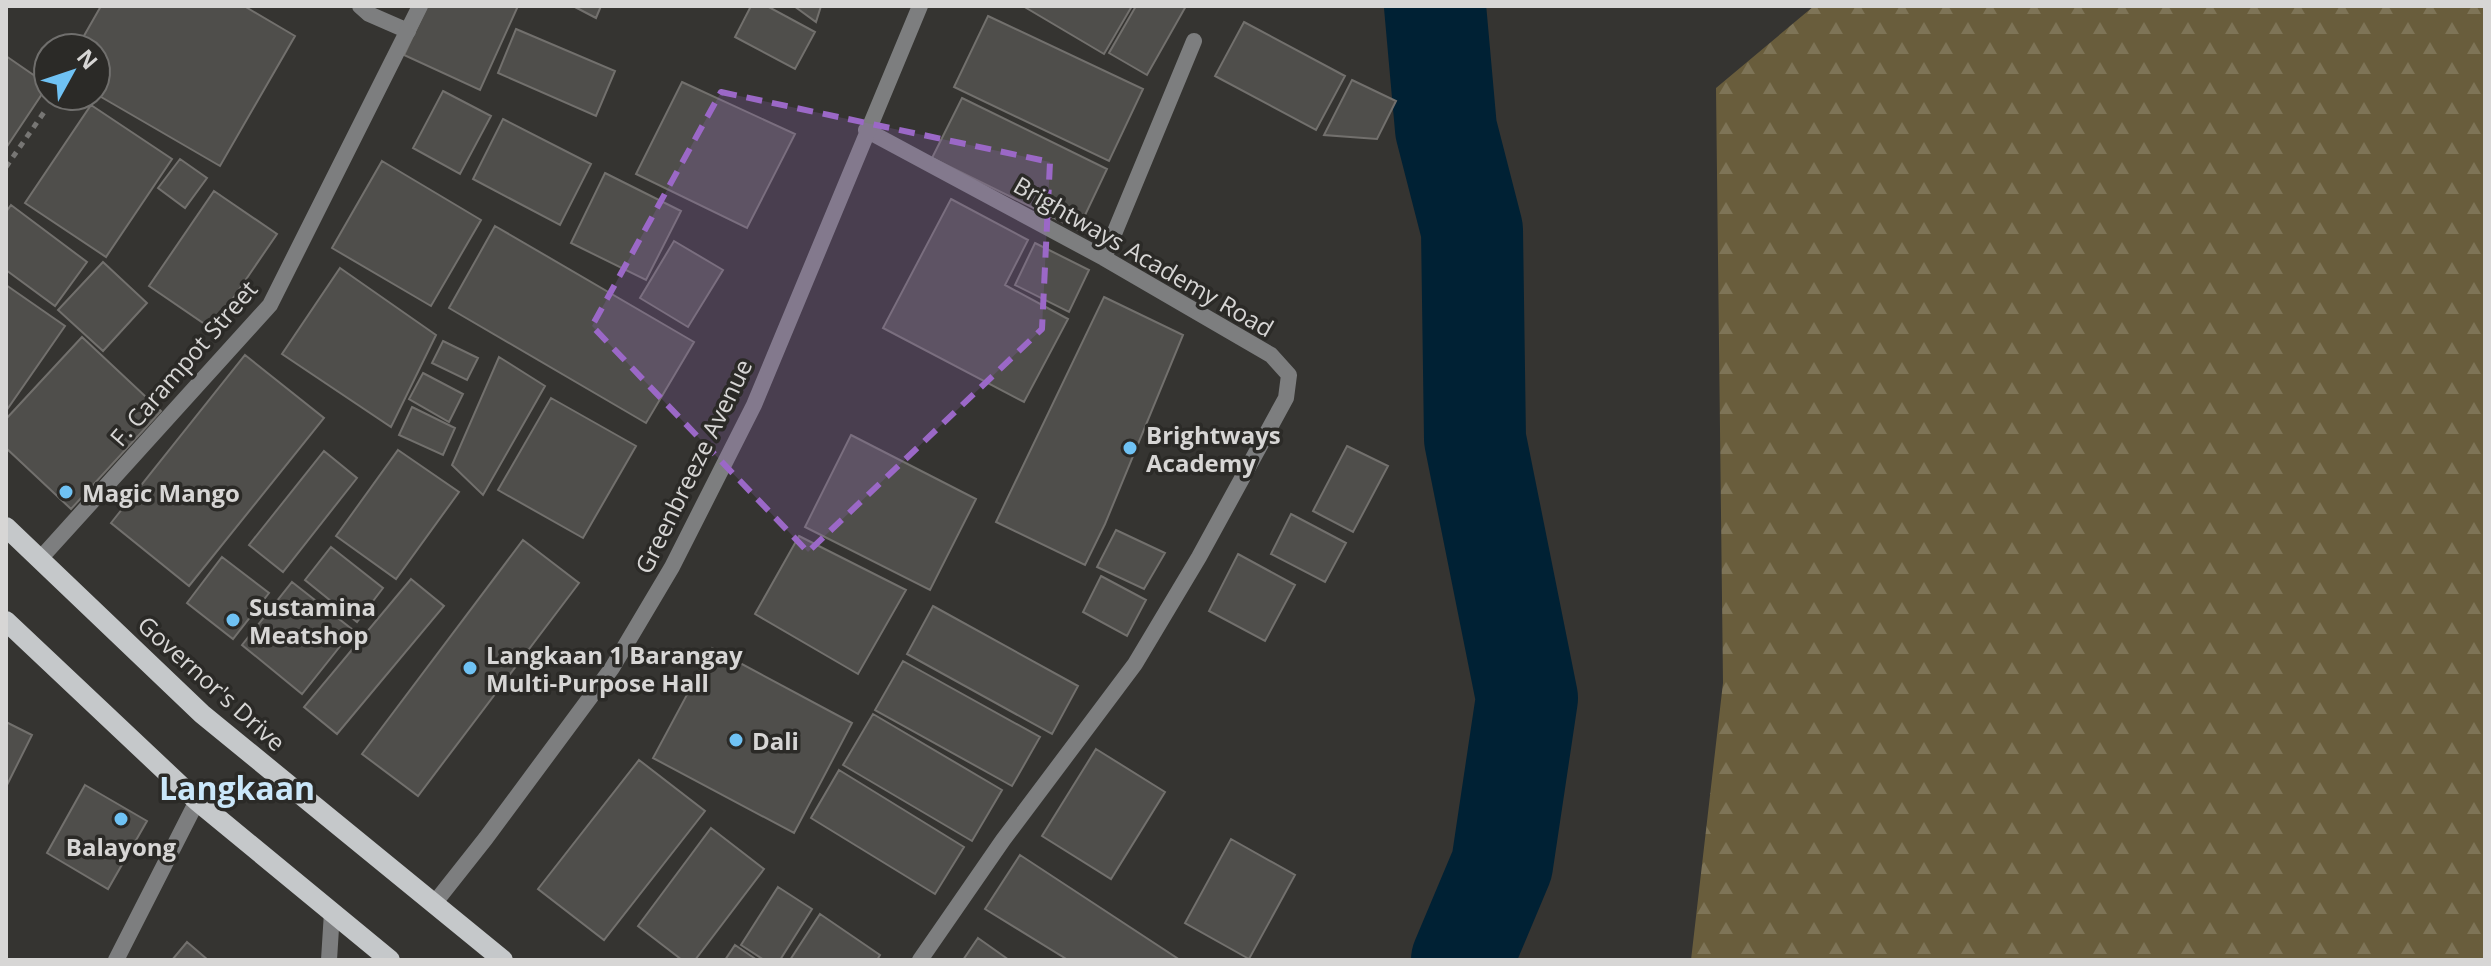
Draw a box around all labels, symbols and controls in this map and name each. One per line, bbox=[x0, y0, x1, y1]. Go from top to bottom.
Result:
north arrow bbox=[32, 32, 112, 112]
text: N bbox=[71, 42, 105, 75]
street label: Brightways Academy Road bbox=[1008, 168, 1280, 344]
street label: F. Carampot Street bbox=[102, 273, 264, 453]
street label: Greenbreeze Avenue bbox=[627, 353, 759, 579]
place label: Brightways Academy bbox=[1146, 418, 1281, 479]
marker: Brightways Academy bbox=[1121, 439, 1139, 457]
place label: Magic Mango bbox=[82, 476, 240, 509]
marker: Magic Mango bbox=[57, 483, 75, 501]
place label: Sustamina Meatshop bbox=[249, 590, 376, 651]
street label: Governor's Drive bbox=[131, 608, 293, 758]
marker: Sustamina Meatshop bbox=[224, 611, 242, 629]
place label: Langkaan 1 Barangay Multi-Purpose Hall bbox=[486, 638, 743, 699]
marker: Langkaan 1 Barangay Multi-Purpose Hall bbox=[461, 659, 479, 677]
place label: Dali bbox=[752, 724, 799, 757]
marker: Dali bbox=[727, 731, 745, 749]
district label: Langkaan bbox=[159, 766, 315, 809]
marker: Balayong bbox=[112, 810, 130, 828]
place label: Balayong bbox=[66, 830, 177, 863]

